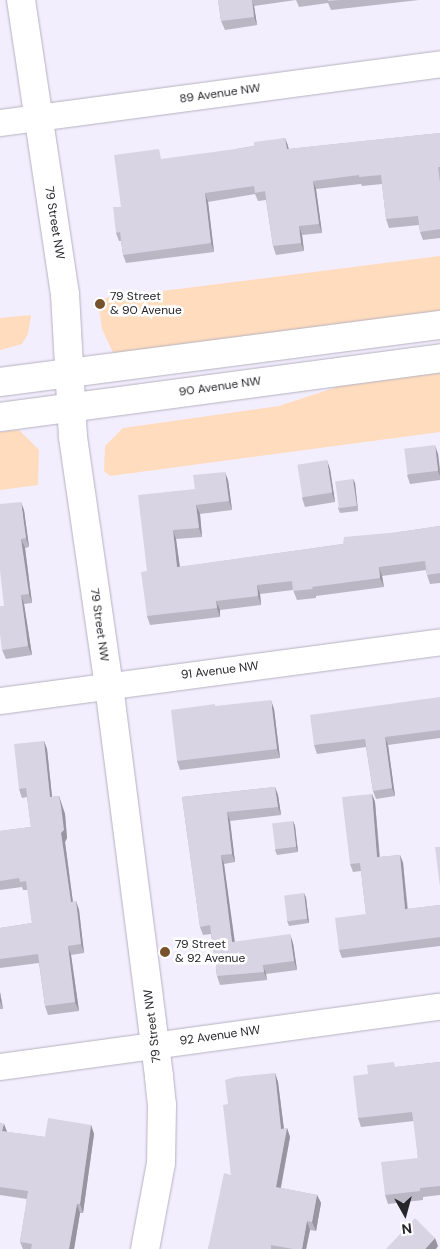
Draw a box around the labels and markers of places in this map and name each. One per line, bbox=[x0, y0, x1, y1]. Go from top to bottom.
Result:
place label: 79 Street & 90 Avenue bbox=[110, 290, 182, 318]
marker: 79 Street & 90 Avenue bbox=[94, 298, 106, 310]
place label: 79 Street & 92 Avenue bbox=[175, 938, 245, 966]
marker: 79 Street & 92 Avenue bbox=[159, 946, 171, 958]

